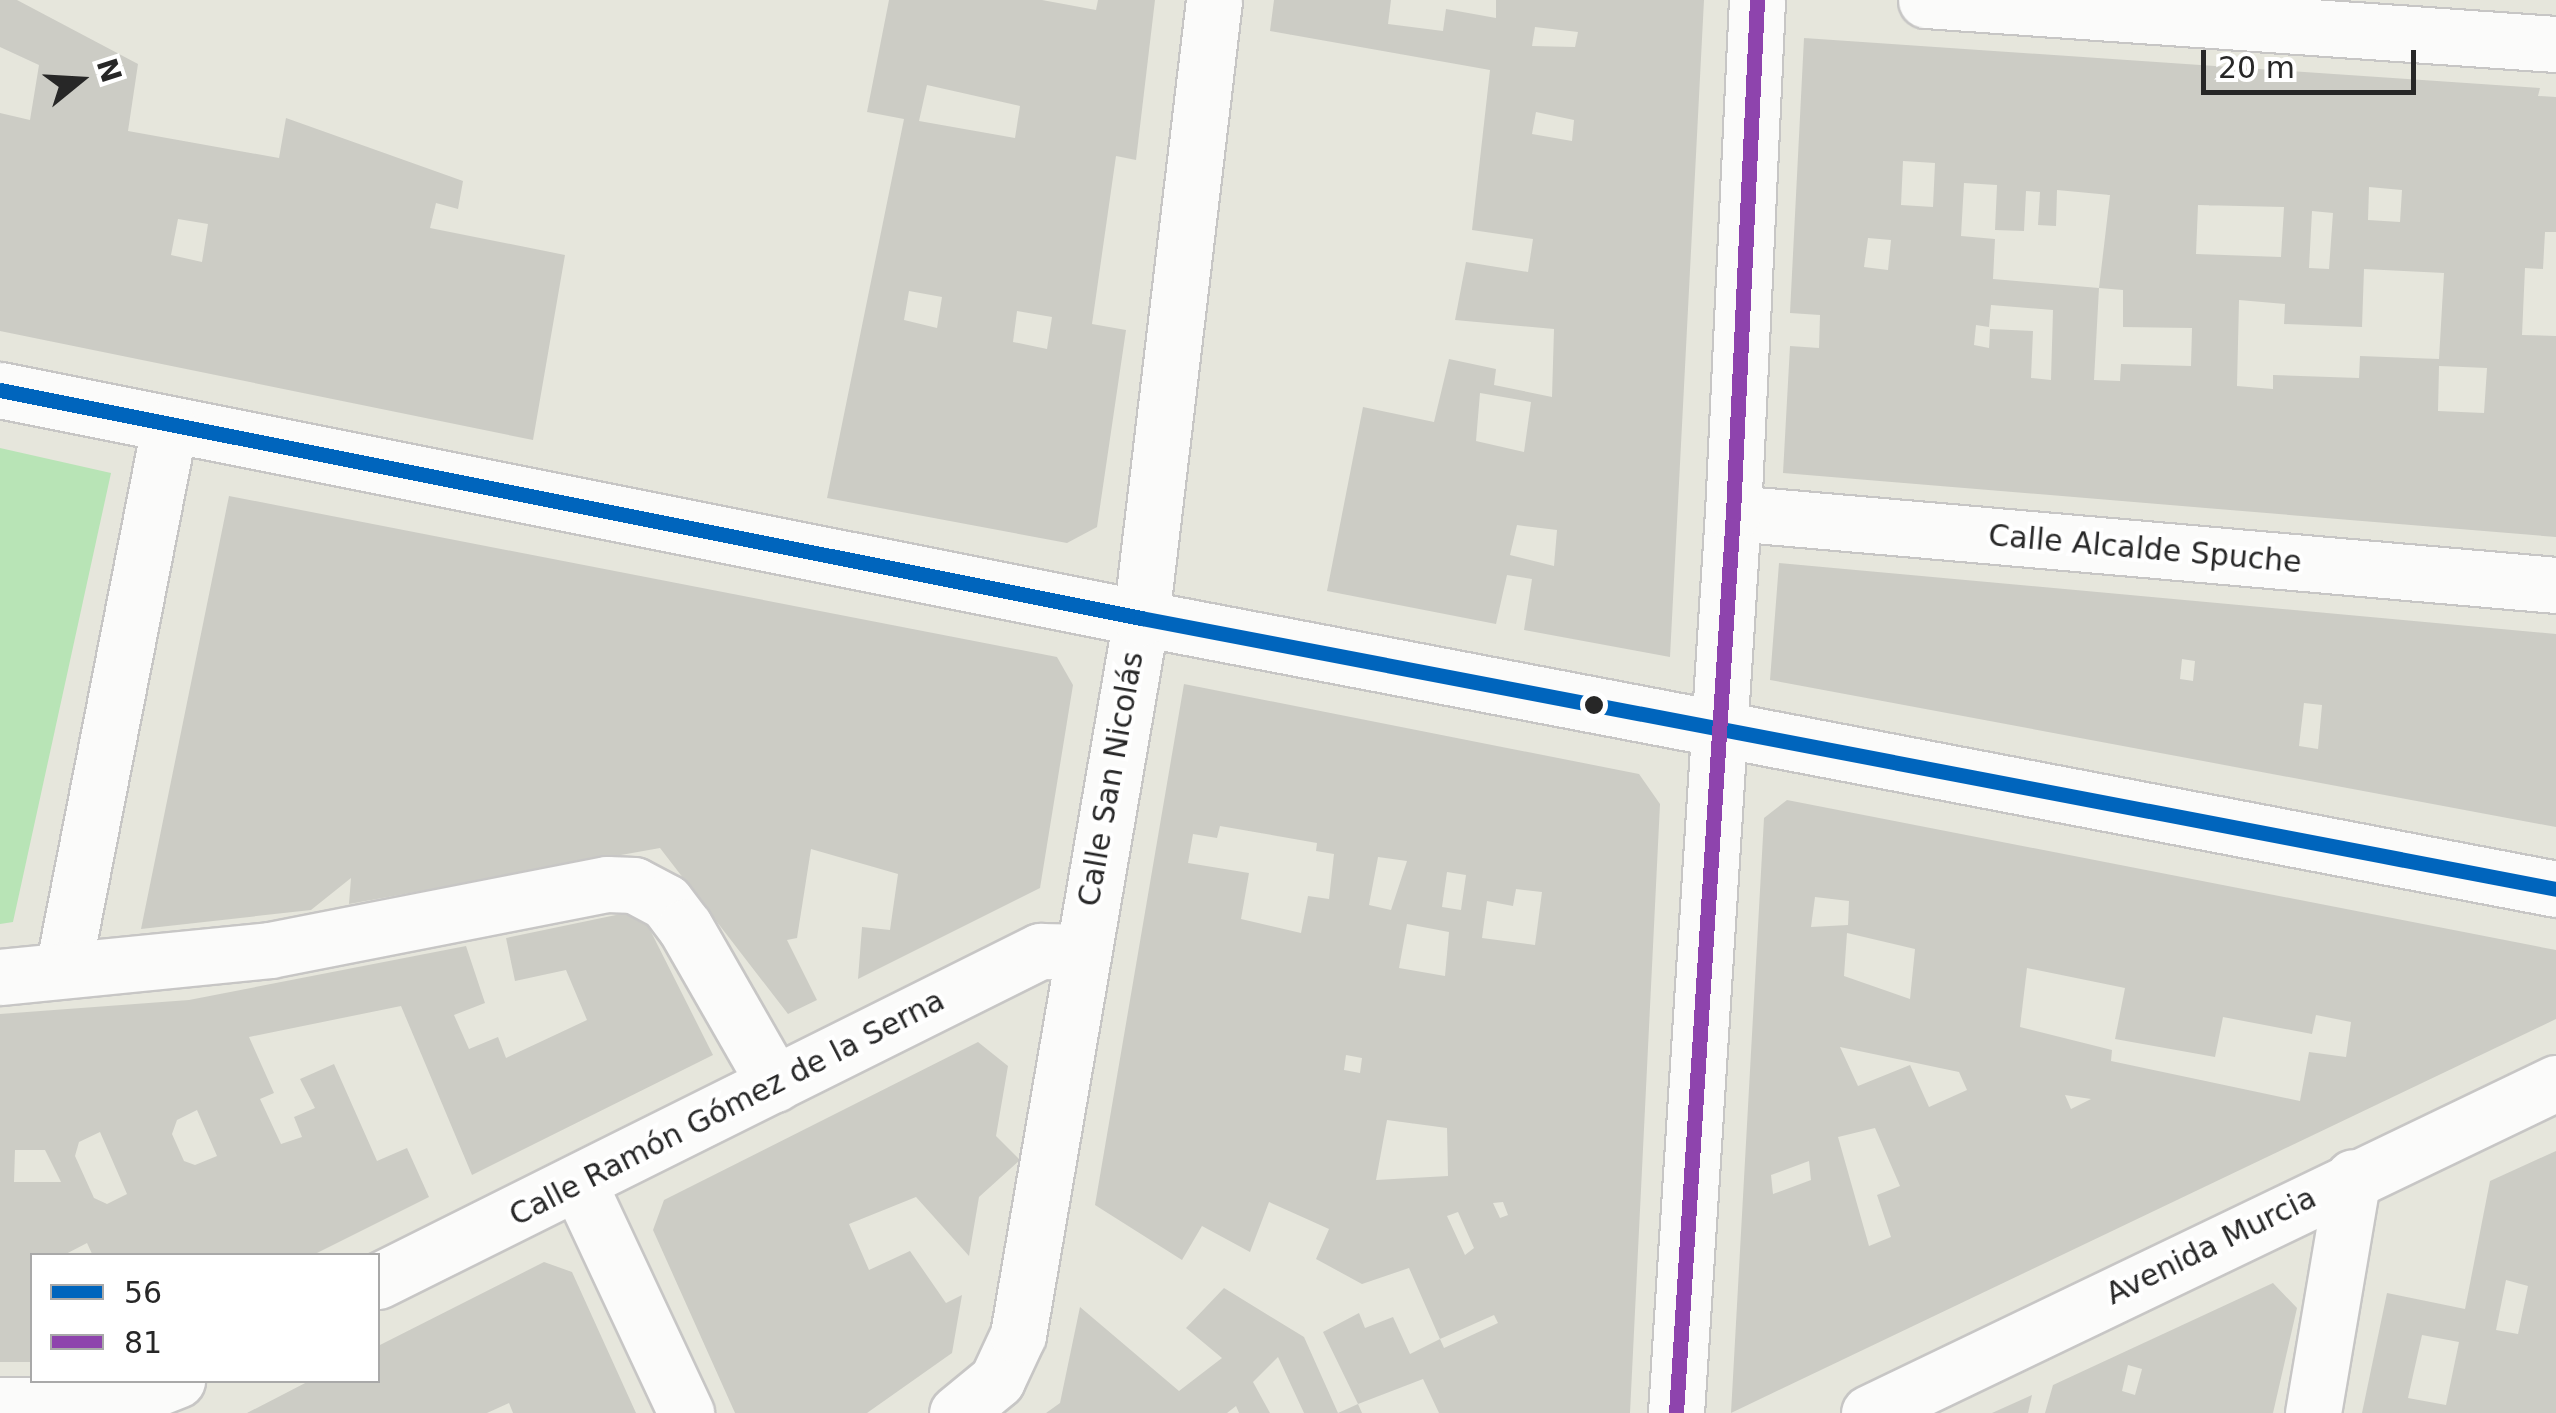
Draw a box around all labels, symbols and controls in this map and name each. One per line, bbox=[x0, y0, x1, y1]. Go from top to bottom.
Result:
north arrow bbox=[30, 30, 130, 130]
scale bar bbox=[2206, 30, 2421, 92]
text: 20 m bbox=[2218, 50, 2295, 85]
text: N bbox=[90, 54, 128, 87]
street label: Calle Alcalde Spuche bbox=[1987, 517, 2303, 581]
street label: Calle San Nicolás bbox=[1071, 649, 1151, 909]
unlabelled marker bbox=[1584, 695, 1604, 715]
street label: Calle Ramón Gómez de la Serna bbox=[504, 982, 950, 1234]
street label: Avenida Murcia bbox=[2100, 1180, 2322, 1312]
legend bbox=[30, 1253, 380, 1383]
text: 56 bbox=[124, 1275, 162, 1310]
text: 81 bbox=[124, 1325, 162, 1360]

